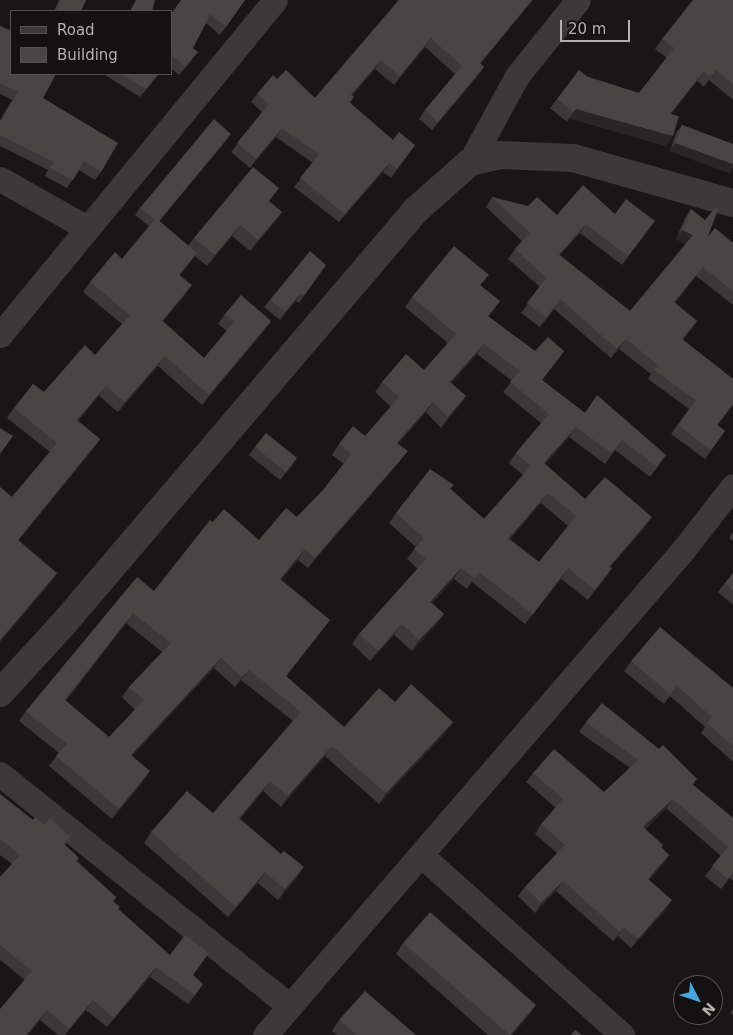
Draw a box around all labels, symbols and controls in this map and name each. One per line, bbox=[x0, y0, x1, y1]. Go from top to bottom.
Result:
legend bbox=[10, 10, 172, 75]
scale bar bbox=[563, 10, 633, 42]
text: 20 m bbox=[568, 20, 606, 38]
text: Road bbox=[57, 21, 95, 39]
text: Building bbox=[57, 46, 118, 64]
north arrow bbox=[673, 975, 723, 1025]
text: N bbox=[699, 1000, 718, 1019]

